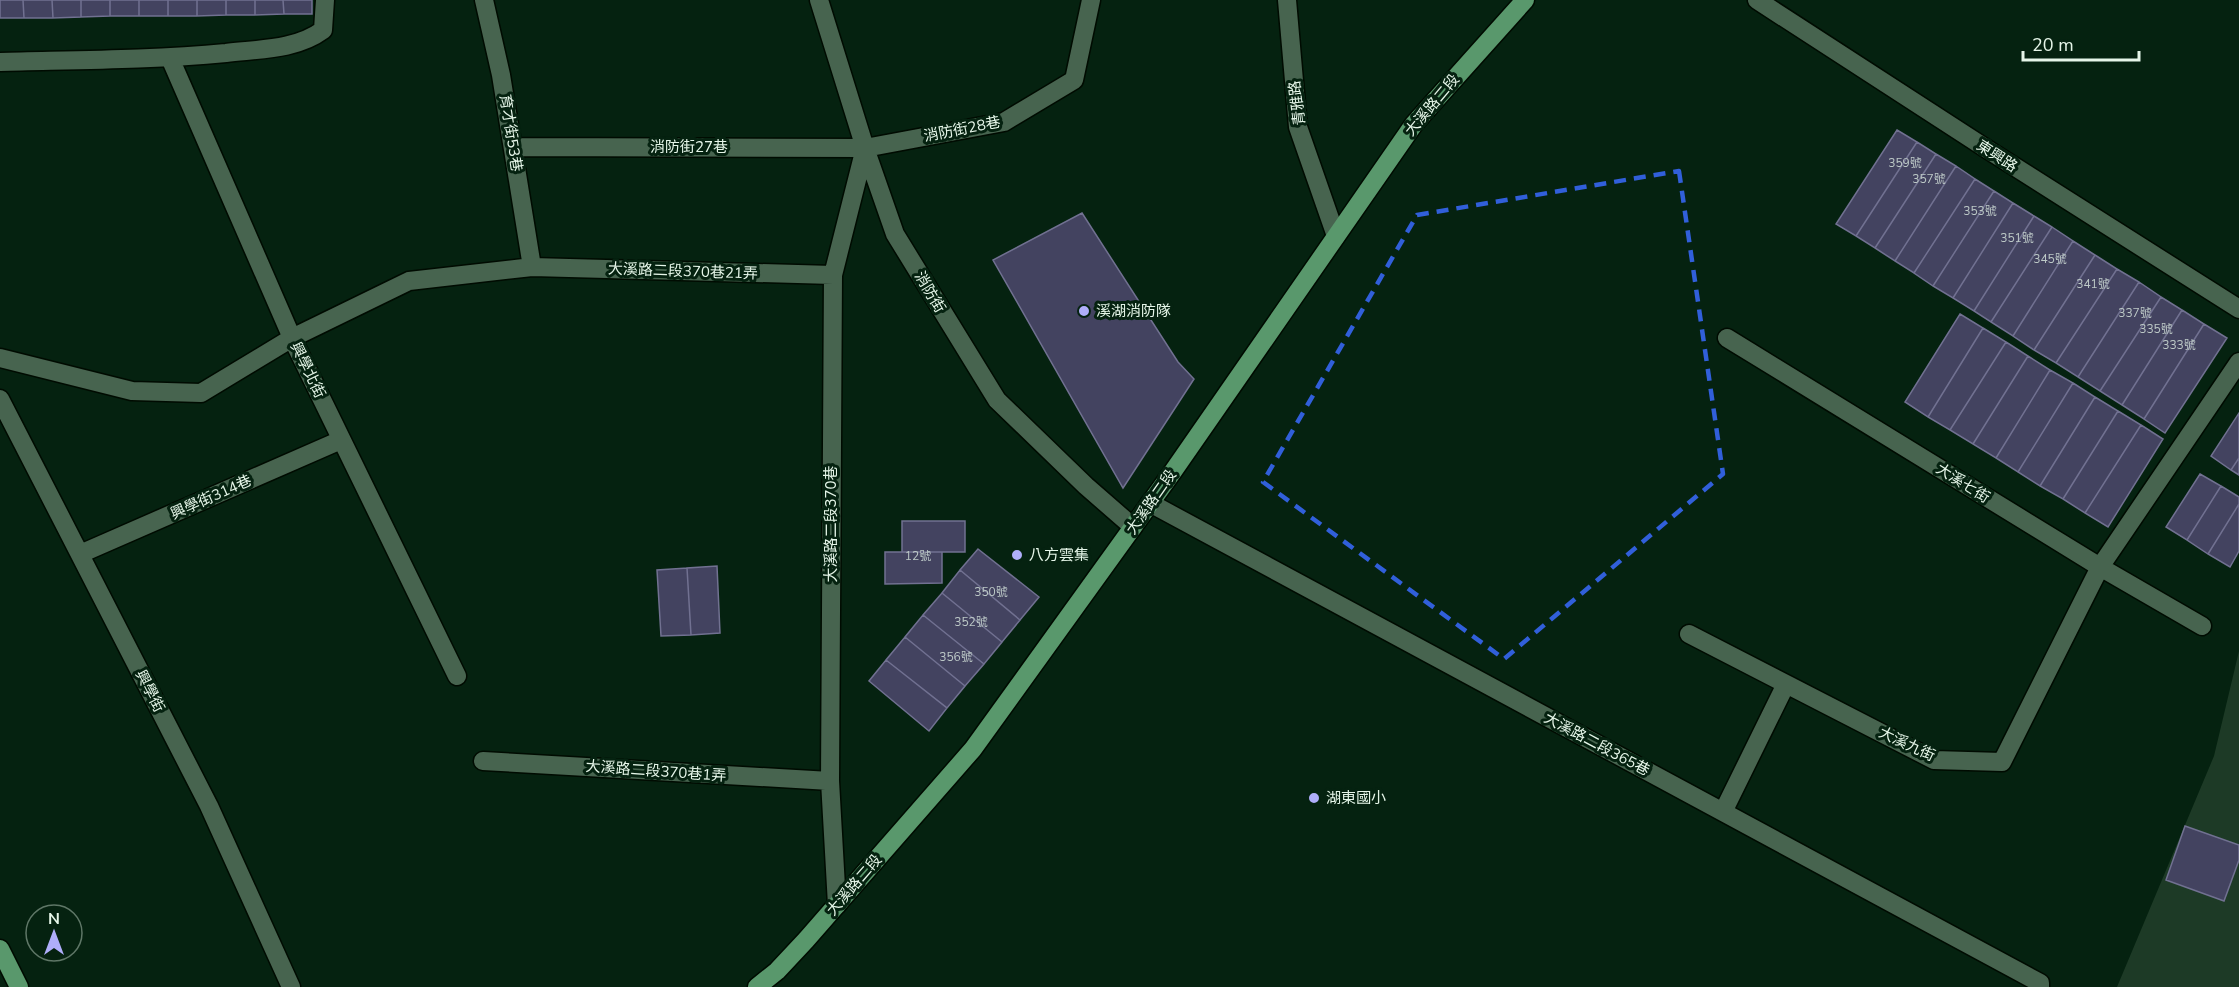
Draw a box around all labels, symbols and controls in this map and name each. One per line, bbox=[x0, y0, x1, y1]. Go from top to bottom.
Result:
scale bar bbox=[2023, 24, 2138, 62]
text: 20 m bbox=[2032, 33, 2074, 57]
street label: 大溪路二段 bbox=[1400, 70, 1464, 140]
street label: 青雅路 bbox=[1284, 79, 1310, 127]
street label: 育才街53巷 bbox=[495, 93, 527, 173]
street label: 消防街28巷 bbox=[922, 112, 1002, 146]
street label: 東興路 bbox=[1973, 135, 2021, 177]
street label: 消防街27巷 bbox=[650, 137, 728, 157]
house number: 359號 bbox=[1888, 155, 1922, 171]
house number: 357號 bbox=[1912, 171, 1946, 187]
house number: 353號 bbox=[1963, 203, 1997, 219]
house number: 351號 bbox=[2000, 230, 2034, 246]
house number: 345號 bbox=[2033, 251, 2067, 267]
street label: 大溪路二段370巷21弄 bbox=[608, 258, 758, 284]
street label: 消防街 bbox=[910, 268, 950, 316]
house number: 341號 bbox=[2076, 276, 2110, 292]
place label: 溪湖消防隊 bbox=[1096, 301, 1171, 321]
marker: 溪湖消防隊 bbox=[1077, 304, 1091, 318]
house number: 337號 bbox=[2118, 305, 2152, 321]
house number: 335號 bbox=[2139, 321, 2173, 337]
house number: 333號 bbox=[2162, 337, 2196, 353]
street label: 興學北街 bbox=[286, 339, 330, 401]
street label: 大溪七街 bbox=[1932, 459, 1994, 507]
street label: 大溪路二段370巷 bbox=[821, 465, 841, 583]
street label: 大溪路二段 bbox=[1121, 466, 1181, 538]
street label: 興學街314巷 bbox=[167, 470, 255, 524]
place label: 八方雲集 bbox=[1029, 545, 1089, 565]
house number: 12號 bbox=[905, 548, 931, 564]
marker: 八方雲集 bbox=[1010, 548, 1024, 562]
house number: 350號 bbox=[974, 584, 1008, 600]
house number: 352號 bbox=[954, 614, 988, 630]
house number: 356號 bbox=[939, 649, 973, 665]
street label: 興學街 bbox=[131, 666, 169, 716]
street label: 大溪路二段365巷 bbox=[1541, 708, 1653, 780]
street label: 大溪九街 bbox=[1876, 722, 1938, 766]
street label: 大溪路二段370巷1弄 bbox=[585, 756, 727, 786]
place label: 湖東國小 bbox=[1326, 788, 1386, 808]
marker: 湖東國小 bbox=[1307, 791, 1321, 805]
street label: 大溪路二段 bbox=[822, 850, 886, 920]
north arrow bbox=[24, 903, 84, 963]
text: N bbox=[48, 908, 60, 930]

